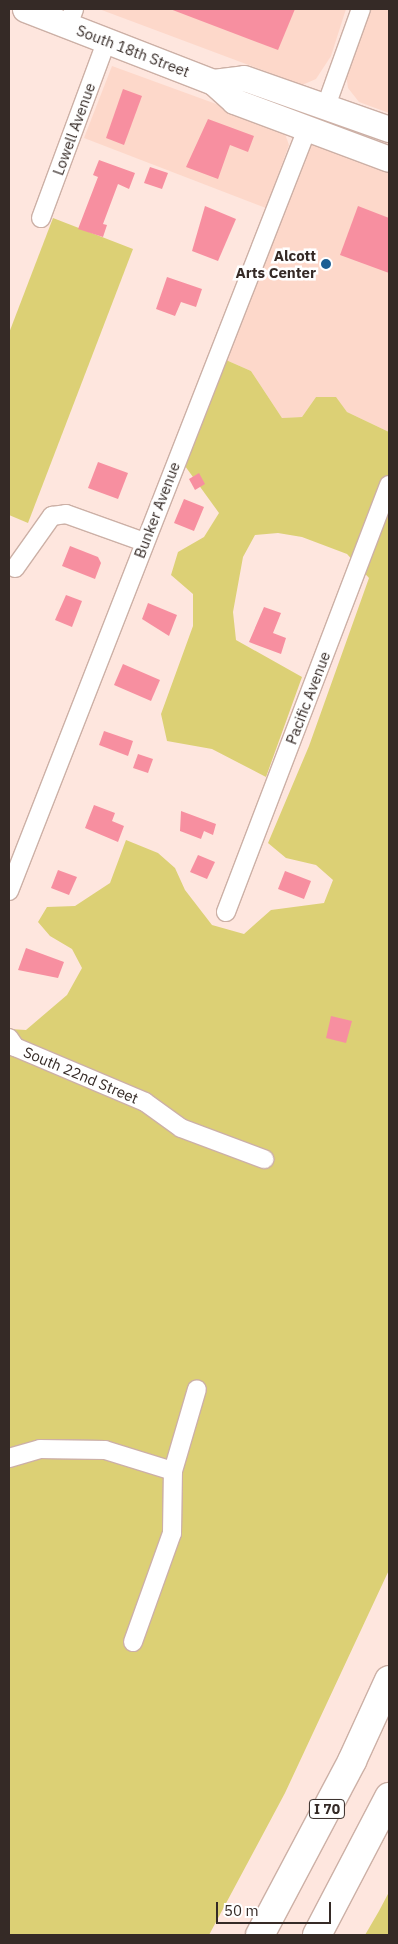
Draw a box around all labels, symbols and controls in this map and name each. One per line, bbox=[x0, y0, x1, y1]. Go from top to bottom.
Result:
street label: South 18th Street bbox=[74, 21, 192, 81]
street label: Lowell Avenue bbox=[49, 80, 99, 178]
place label: Alcott Arts Center bbox=[235, 246, 316, 281]
marker: Alcott Arts Center bbox=[320, 258, 332, 270]
street label: Bunker Avenue bbox=[130, 459, 184, 561]
street label: Pacific Avenue bbox=[282, 649, 334, 747]
street label: South 22nd Street bbox=[21, 1043, 141, 1107]
road number: I 70 bbox=[308, 1798, 346, 1820]
scale bar bbox=[218, 1892, 333, 1924]
text: 50 m bbox=[224, 1901, 259, 1920]

